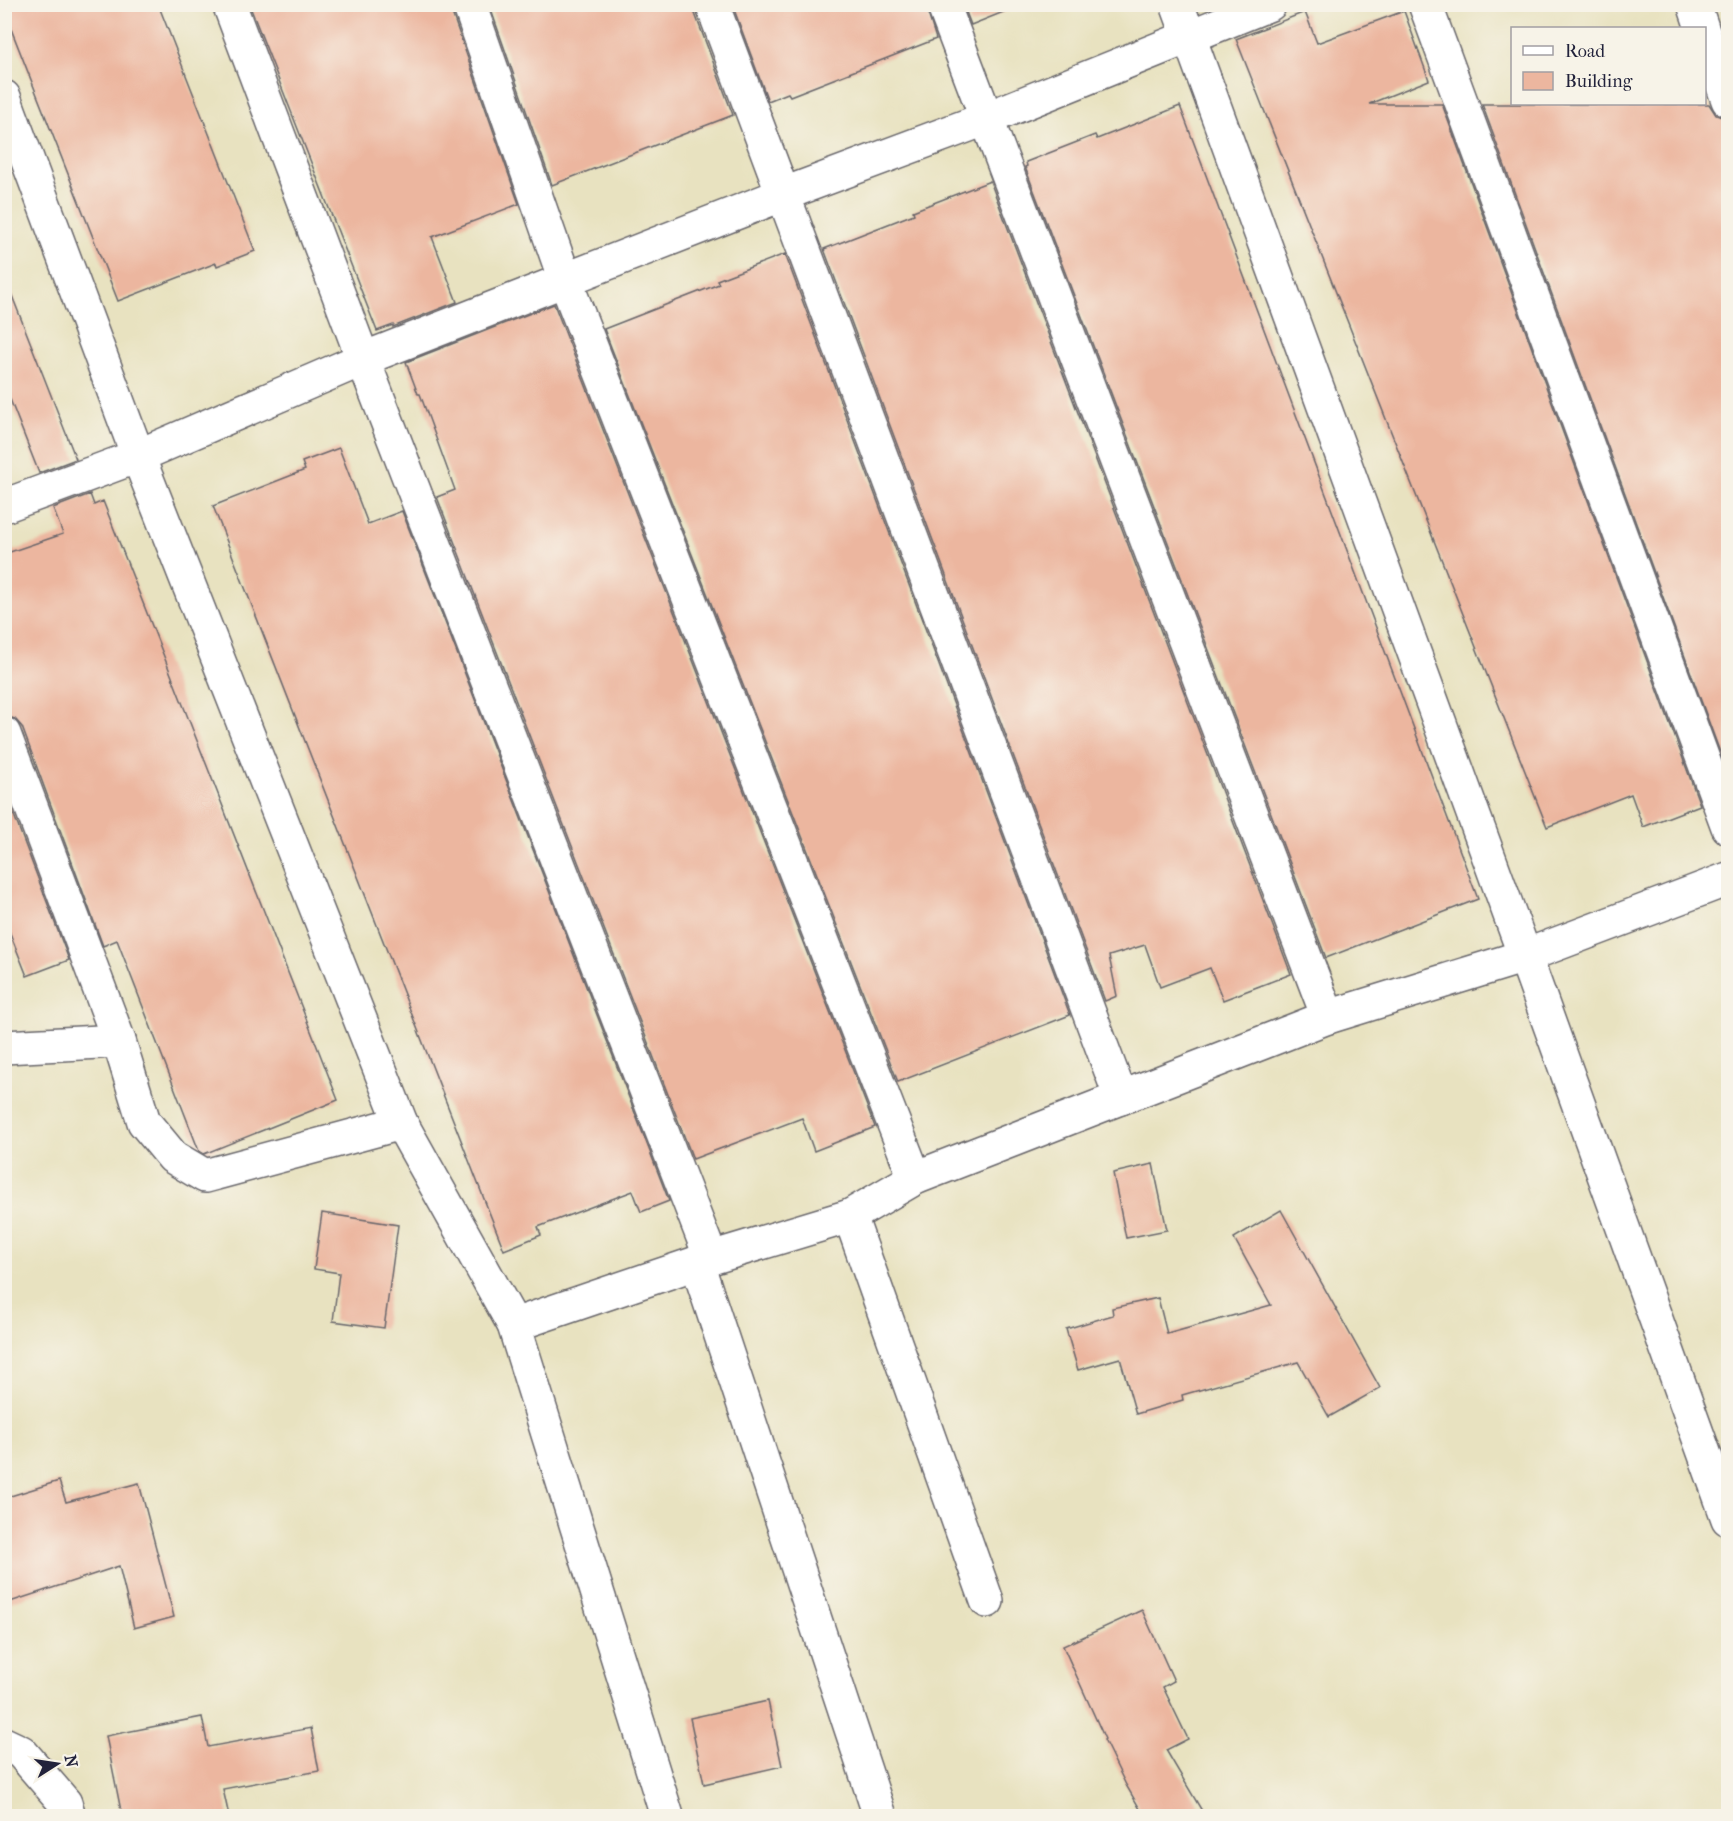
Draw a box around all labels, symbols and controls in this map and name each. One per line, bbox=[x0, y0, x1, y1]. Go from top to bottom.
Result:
legend bbox=[1511, 27, 1706, 105]
text: Road bbox=[1565, 41, 1605, 62]
text: Building bbox=[1565, 71, 1633, 92]
north arrow bbox=[27, 1734, 87, 1794]
text: N bbox=[61, 1753, 82, 1770]

